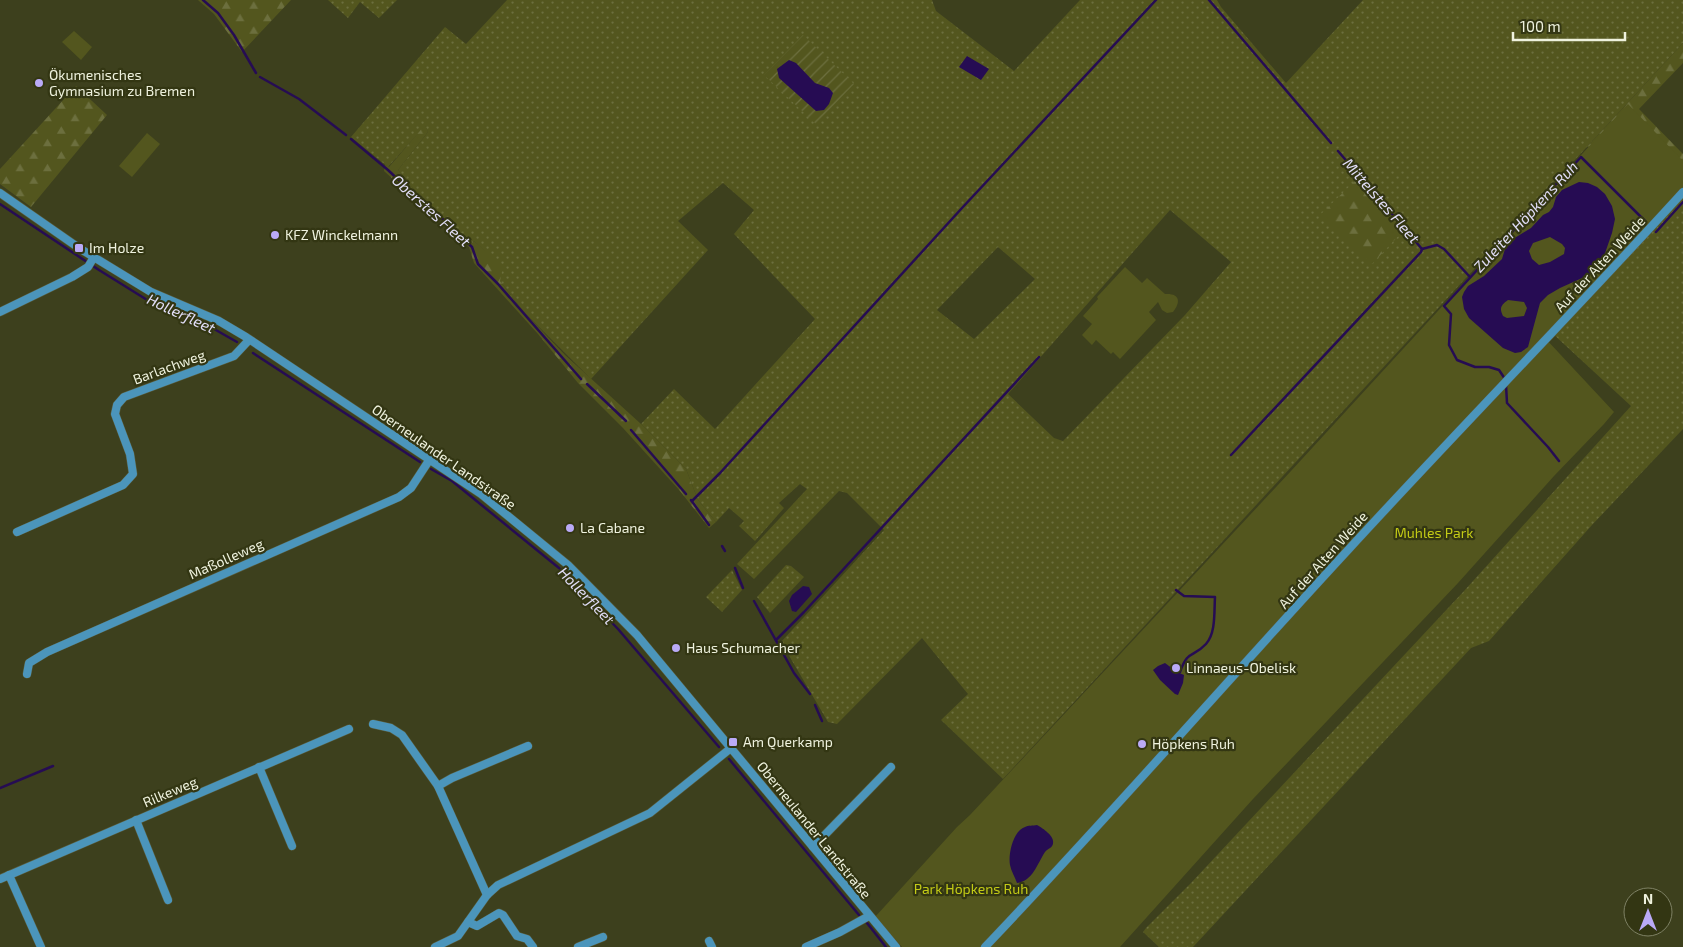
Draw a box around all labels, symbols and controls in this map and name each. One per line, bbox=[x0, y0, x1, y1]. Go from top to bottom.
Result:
scale bar bbox=[1513, 10, 1626, 42]
text: 100 m bbox=[1520, 17, 1561, 35]
place label: Ökumenisches Gymnasium zu Bremen bbox=[49, 66, 195, 99]
marker: Ökumenisches Gymnasium zu Bremen bbox=[33, 77, 45, 89]
water label: Mittelstes Fleet bbox=[1340, 154, 1424, 247]
water label: Zuleiter Höpkens Ruh bbox=[1469, 157, 1581, 275]
water label: Oberstes Fleet bbox=[389, 170, 475, 250]
street label: Auf der Alten Weide bbox=[1551, 212, 1648, 315]
place label: KFZ Winckelmann bbox=[285, 226, 398, 243]
marker: KFZ Winckelmann bbox=[269, 229, 281, 241]
place label: Im Holze bbox=[89, 239, 144, 256]
marker: Im Holze bbox=[73, 242, 85, 254]
water label: Hollerfleet bbox=[145, 290, 219, 337]
street label: Barlachweg bbox=[130, 346, 207, 387]
street label: Oberneulander Landstraße bbox=[369, 400, 520, 513]
street label: Auf der Alten Weide bbox=[1275, 508, 1371, 612]
place label: La Cabane bbox=[580, 519, 645, 536]
marker: La Cabane bbox=[564, 522, 576, 534]
park label: Muhles Park bbox=[1395, 524, 1473, 541]
street label: Maßolleweg bbox=[186, 534, 266, 583]
water label: Hollerfleet bbox=[555, 563, 619, 628]
place label: Haus Schumacher bbox=[686, 639, 801, 656]
marker: Haus Schumacher bbox=[670, 642, 682, 654]
place label: Linnaeus-Obelisk bbox=[1186, 659, 1296, 676]
marker: Linnaeus-Obelisk bbox=[1170, 662, 1182, 674]
place label: Am Querkamp bbox=[743, 733, 833, 750]
place label: Höpkens Ruh bbox=[1152, 735, 1235, 752]
marker: Am Querkamp bbox=[727, 736, 739, 748]
marker: Höpkens Ruh bbox=[1136, 738, 1148, 750]
street label: Oberneulander Landstraße bbox=[754, 758, 875, 902]
street label: Rilkeweg bbox=[140, 772, 200, 811]
park label: Park Höpkens Ruh bbox=[914, 880, 1028, 897]
north arrow bbox=[1623, 887, 1673, 937]
text: N bbox=[1643, 890, 1653, 907]

